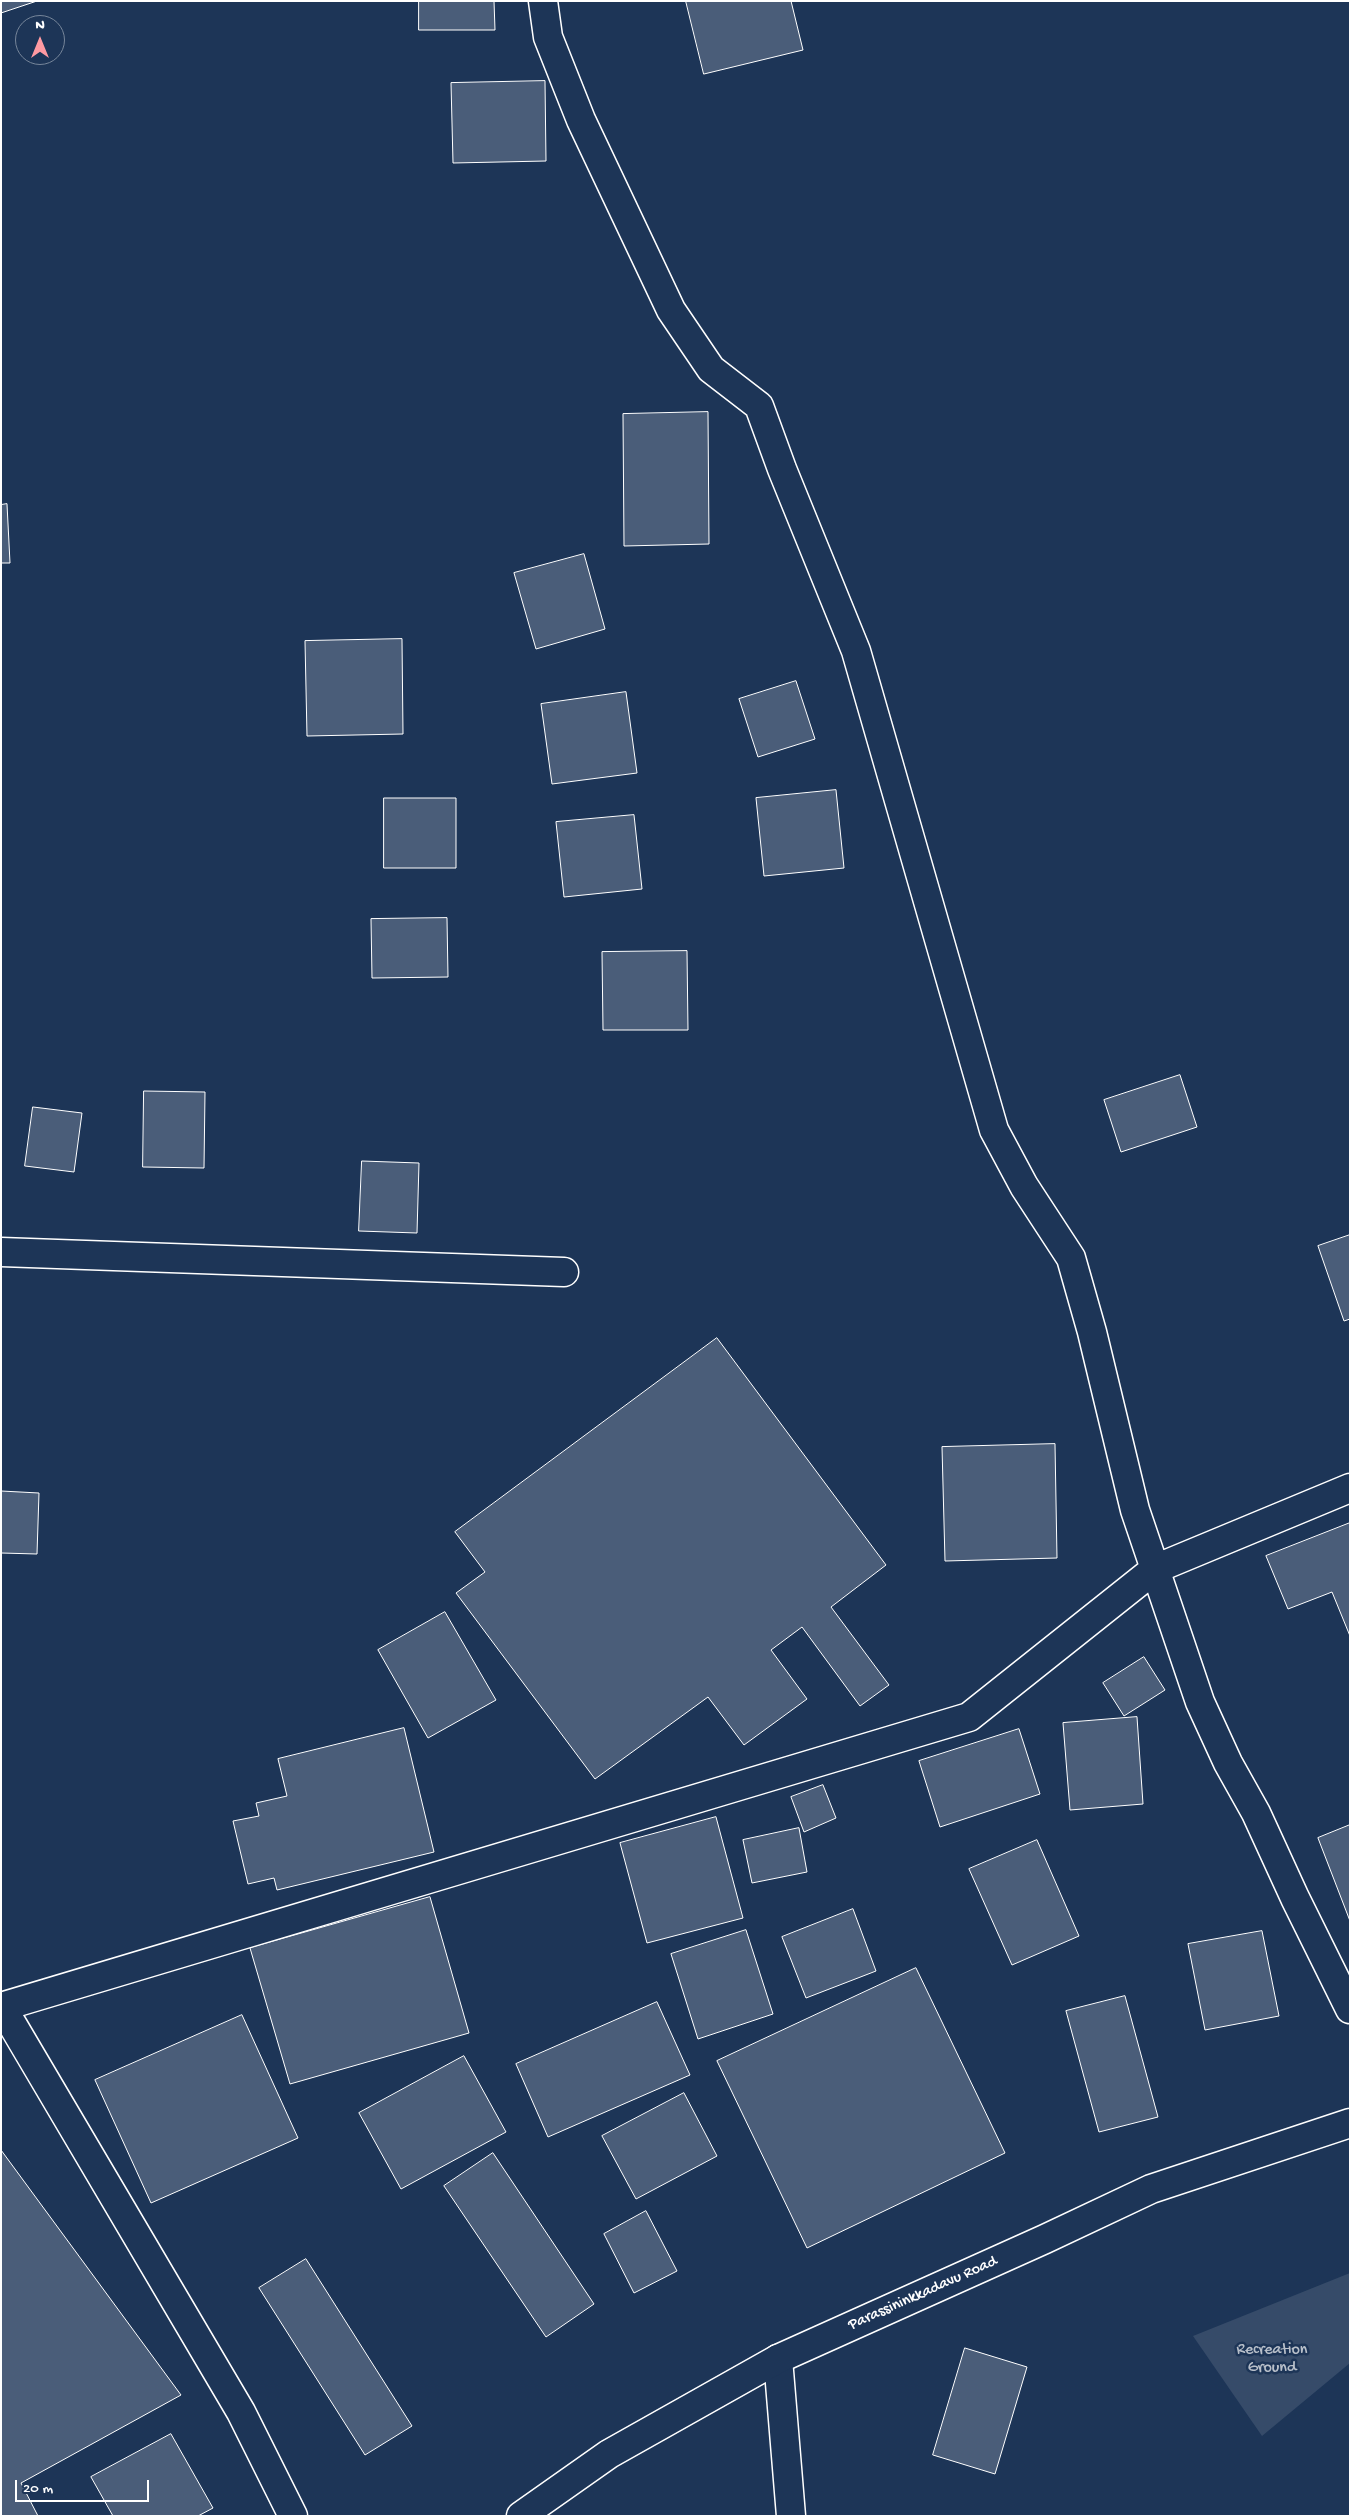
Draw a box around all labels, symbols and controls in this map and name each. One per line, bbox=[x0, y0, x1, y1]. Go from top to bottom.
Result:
north arrow bbox=[15, 15, 65, 65]
text: N bbox=[35, 17, 45, 34]
street label: Parassininkkadavu Road bbox=[846, 2253, 1000, 2335]
park label: Recreation Ground bbox=[1237, 2341, 1307, 2379]
scale bar bbox=[18, 2470, 151, 2502]
text: 20 m bbox=[23, 2480, 53, 2498]

